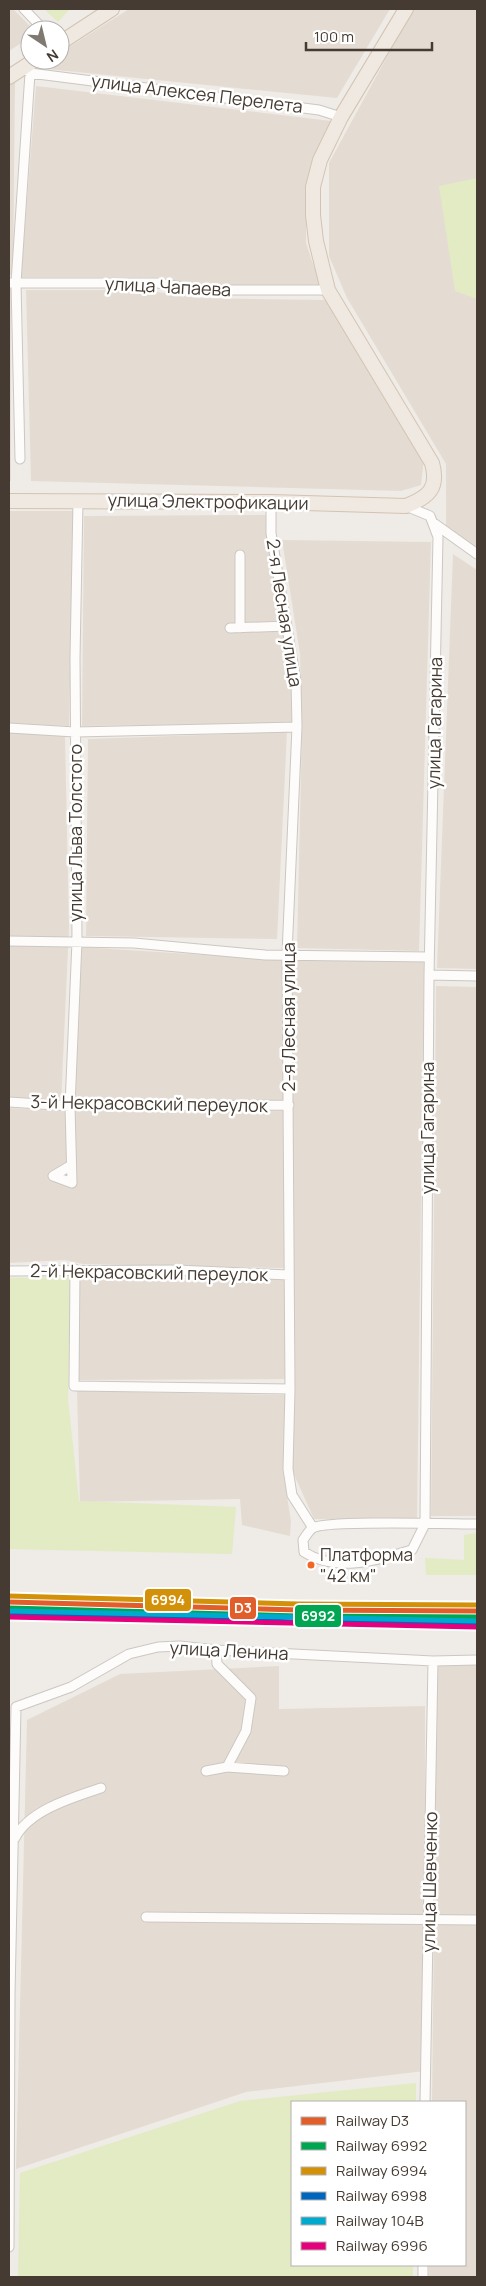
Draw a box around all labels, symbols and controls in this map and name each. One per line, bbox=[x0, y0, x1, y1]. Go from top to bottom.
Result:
north arrow bbox=[20, 20, 70, 70]
scale bar bbox=[306, 20, 432, 52]
text: 100 m bbox=[314, 26, 354, 47]
text: N bbox=[43, 45, 62, 67]
street label: улица Алексея Перелета bbox=[90, 68, 304, 118]
street label: улица Чапаева bbox=[104, 271, 232, 301]
street label: улица Электрофикации bbox=[107, 487, 309, 515]
street label: 2-я Лесная улица bbox=[261, 537, 309, 689]
street label: улица Гагарина bbox=[421, 657, 447, 789]
street label: улица Льва Толстого bbox=[63, 744, 87, 922]
street label: 2-я Лесная улица bbox=[276, 942, 300, 1092]
street label: улица Гагарина bbox=[415, 1062, 439, 1194]
street label: 3-й Некрасовский переулок bbox=[30, 1089, 269, 1117]
street label: 2-й Некрасовский переулок bbox=[30, 1258, 269, 1286]
place label: Платформа "42 км" bbox=[320, 1543, 413, 1587]
marker: Платформа "42 км" bbox=[306, 1560, 316, 1570]
line badge: 6994 bbox=[144, 1588, 192, 1612]
text: 6994 bbox=[151, 1590, 185, 1609]
line badge: D3 bbox=[229, 1596, 257, 1620]
text: D3 bbox=[234, 1598, 252, 1617]
line badge: 6992 bbox=[294, 1604, 342, 1628]
text: 6992 bbox=[301, 1606, 335, 1625]
street label: улица Ленина bbox=[169, 1635, 289, 1665]
street label: улица Шевченко bbox=[416, 1811, 442, 1953]
legend bbox=[291, 2101, 466, 2266]
text: Railway D3 bbox=[336, 2110, 409, 2131]
text: Railway 6992 bbox=[336, 2135, 427, 2156]
text: Railway 6994 bbox=[336, 2160, 427, 2181]
text: Railway 6998 bbox=[336, 2185, 427, 2206]
text: Railway 104В bbox=[336, 2210, 424, 2231]
text: Railway 6996 bbox=[336, 2235, 428, 2256]

